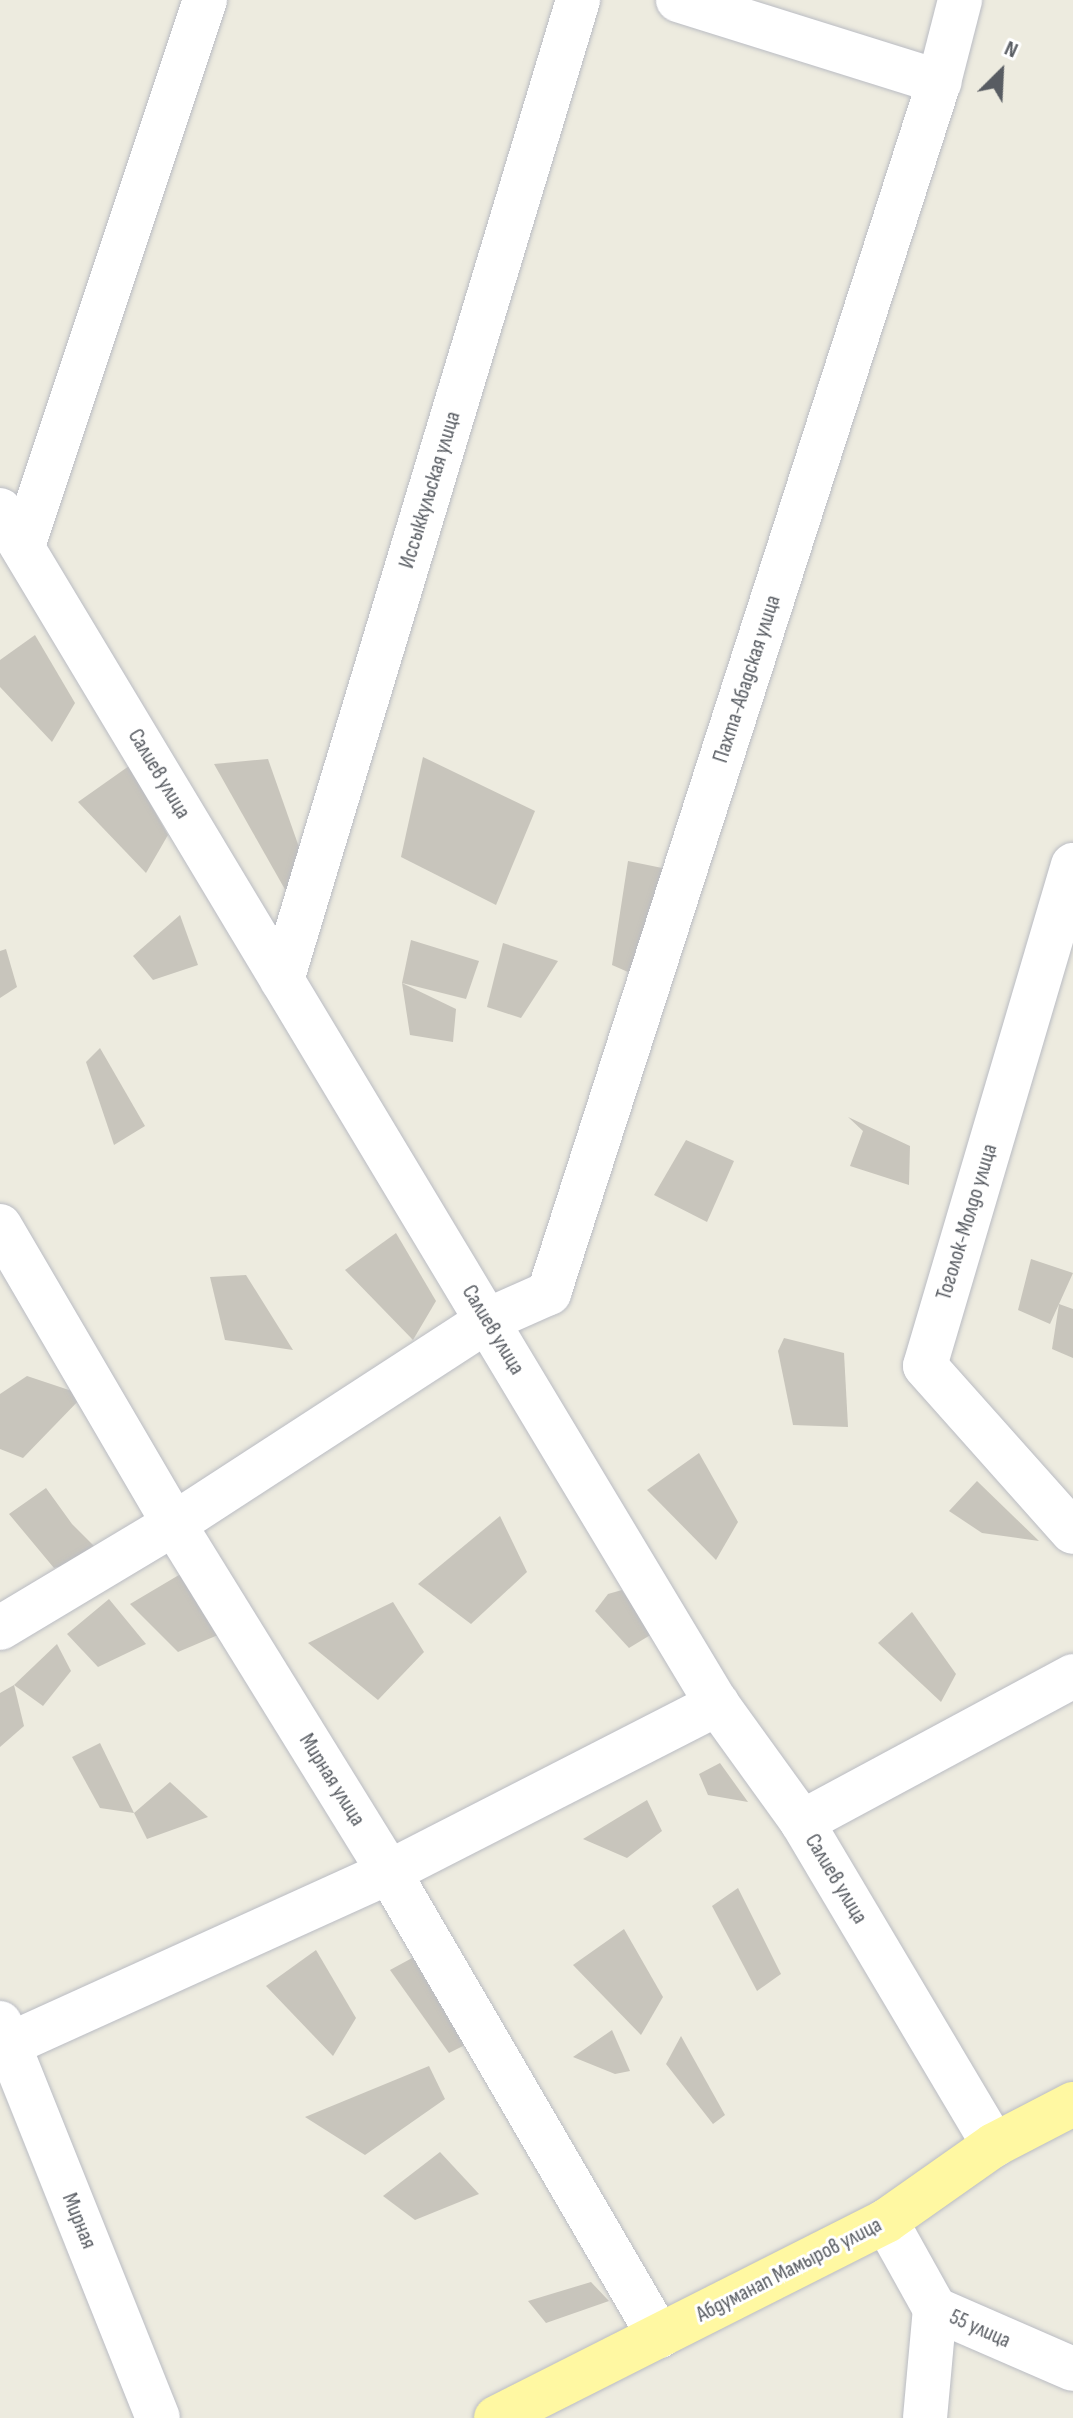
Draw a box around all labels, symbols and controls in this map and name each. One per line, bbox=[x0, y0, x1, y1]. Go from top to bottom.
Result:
north arrow bbox=[961, 32, 1041, 112]
text: N bbox=[1000, 35, 1022, 64]
street label: Иссыккульская улица bbox=[394, 408, 466, 572]
street label: Пахта-Абадская улица bbox=[707, 592, 787, 766]
street label: Салиев улица bbox=[122, 724, 196, 824]
street label: Тоголок-Молдо улица bbox=[931, 1141, 1003, 1303]
street label: Салиев улица bbox=[456, 1280, 530, 1380]
street label: Мирная улица bbox=[293, 1729, 371, 1831]
street label: Салиев улица bbox=[799, 1829, 873, 1929]
street label: Мирная bbox=[56, 2189, 102, 2253]
street label: Абдуманап Мамыров улица bbox=[692, 2212, 886, 2328]
street label: 55 улица bbox=[945, 2304, 1015, 2354]

